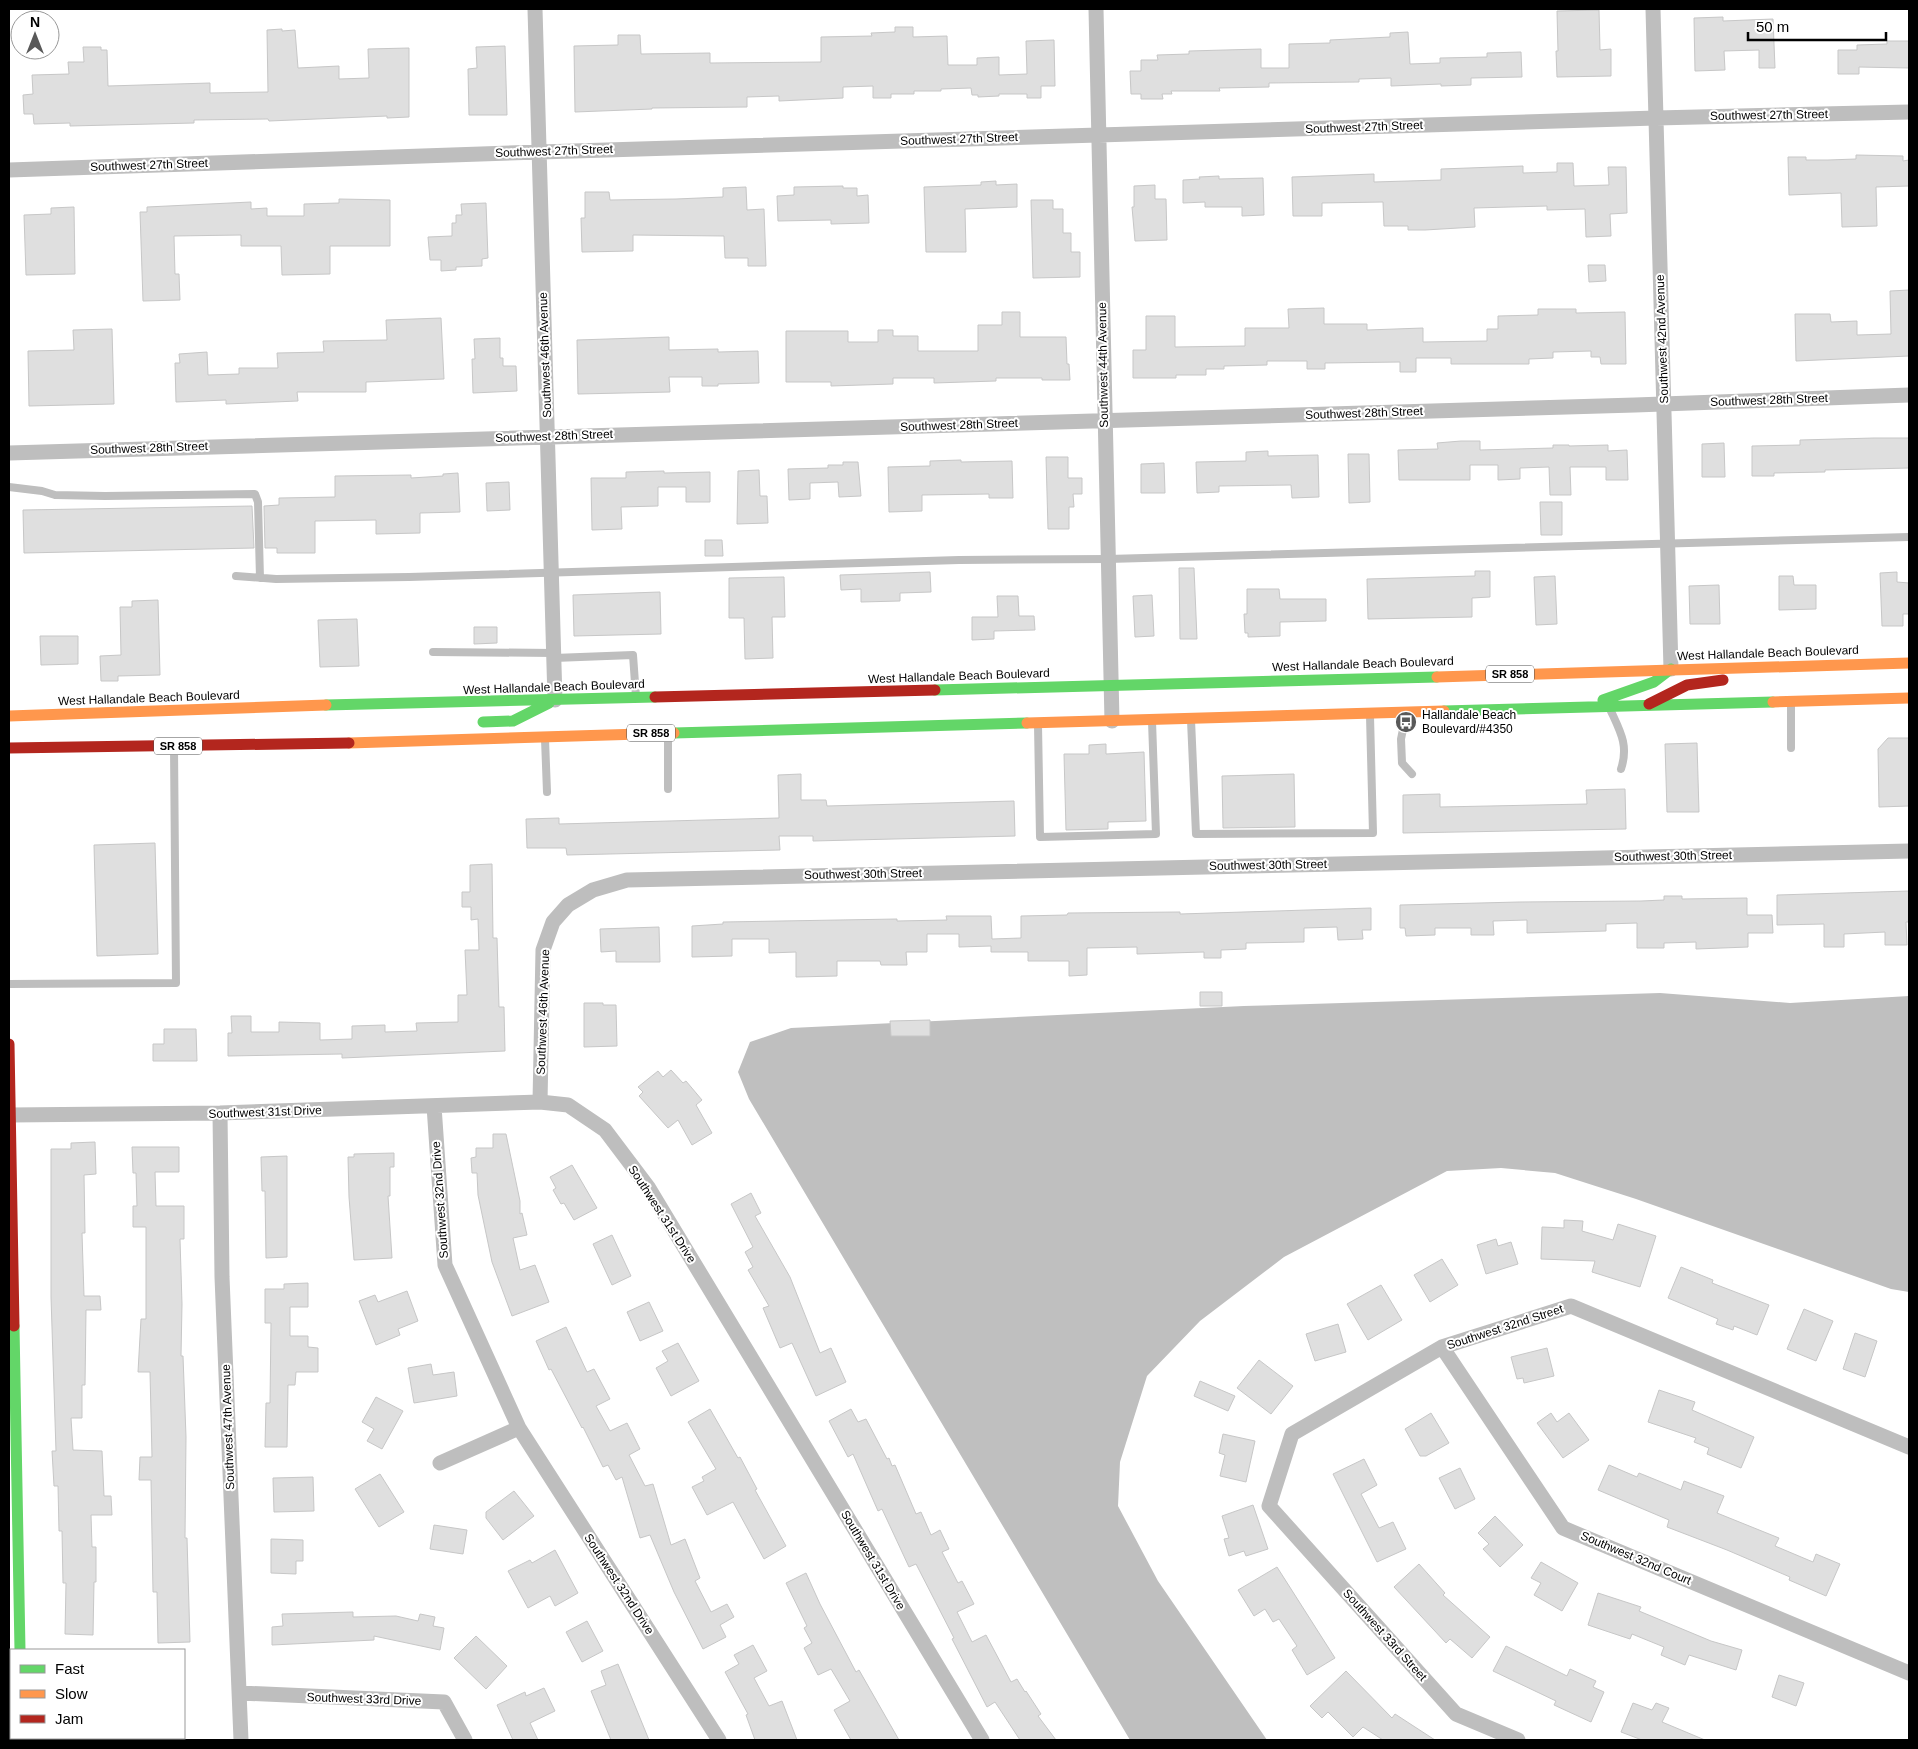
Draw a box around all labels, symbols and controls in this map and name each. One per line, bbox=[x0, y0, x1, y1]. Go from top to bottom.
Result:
north arrow bbox=[10, 10, 60, 60]
scale bar bbox=[1748, 10, 1886, 42]
text: N bbox=[30, 14, 40, 30]
text: 50 m bbox=[1756, 18, 1789, 35]
street label: Southwest 27th Street bbox=[1710, 107, 1829, 123]
street label: Southwest 27th Street bbox=[1305, 118, 1424, 136]
street label: Southwest 27th Street bbox=[900, 130, 1019, 148]
street label: Southwest 27th Street bbox=[495, 142, 614, 160]
street label: Southwest 27th Street bbox=[90, 156, 209, 174]
street label: Southwest 42nd Avenue bbox=[1653, 274, 1671, 404]
street label: Southwest 46th Avenue bbox=[536, 292, 554, 418]
street label: Southwest 44th Avenue bbox=[1095, 302, 1111, 428]
street label: Southwest 28th Street bbox=[1710, 391, 1829, 409]
street label: Southwest 28th Street bbox=[1305, 404, 1424, 422]
street label: Southwest 28th Street bbox=[900, 416, 1019, 434]
street label: Southwest 28th Street bbox=[495, 427, 614, 445]
street label: Southwest 28th Street bbox=[90, 439, 209, 457]
street label: West Hallandale Beach Boulevard bbox=[1677, 643, 1859, 663]
street label: West Hallandale Beach Boulevard bbox=[1272, 654, 1454, 674]
street label: West Hallandale Beach Boulevard bbox=[868, 666, 1050, 686]
road number: SR 858 bbox=[1486, 666, 1534, 682]
street label: West Hallandale Beach Boulevard bbox=[463, 677, 645, 697]
street label: West Hallandale Beach Boulevard bbox=[58, 688, 240, 708]
place label: Hallandale Beach Boulevard/#4350 bbox=[1422, 708, 1516, 736]
bus stop icon: Hallandale Beach Boulevard/#4350 bbox=[1394, 710, 1418, 734]
road number: SR 858 bbox=[627, 724, 675, 741]
road number: SR 858 bbox=[154, 738, 202, 754]
street label: Southwest 30th Street bbox=[1614, 848, 1733, 864]
street label: Southwest 30th Street bbox=[1209, 857, 1328, 873]
street label: Southwest 30th Street bbox=[804, 866, 923, 882]
street label: Southwest 46th Avenue bbox=[534, 949, 552, 1075]
street label: Southwest 31st Drive bbox=[208, 1103, 322, 1121]
street label: Southwest 32nd Drive bbox=[429, 1141, 451, 1259]
street label: Southwest 31st Drive bbox=[625, 1163, 699, 1266]
street label: Southwest 32nd Street bbox=[1445, 1301, 1566, 1352]
street label: Southwest 47th Avenue bbox=[219, 1364, 237, 1490]
street label: Southwest 31st Drive bbox=[838, 1508, 908, 1612]
street label: Southwest 32nd Court bbox=[1579, 1528, 1694, 1588]
street label: Southwest 32nd Drive bbox=[581, 1531, 657, 1637]
street label: Southwest 33rd Street bbox=[1340, 1586, 1430, 1684]
legend bbox=[10, 1649, 185, 1739]
text: Fast bbox=[55, 1660, 85, 1677]
text: Slow bbox=[55, 1685, 88, 1702]
street label: Southwest 33rd Drive bbox=[306, 1690, 422, 1708]
text: Jam bbox=[55, 1710, 83, 1727]

